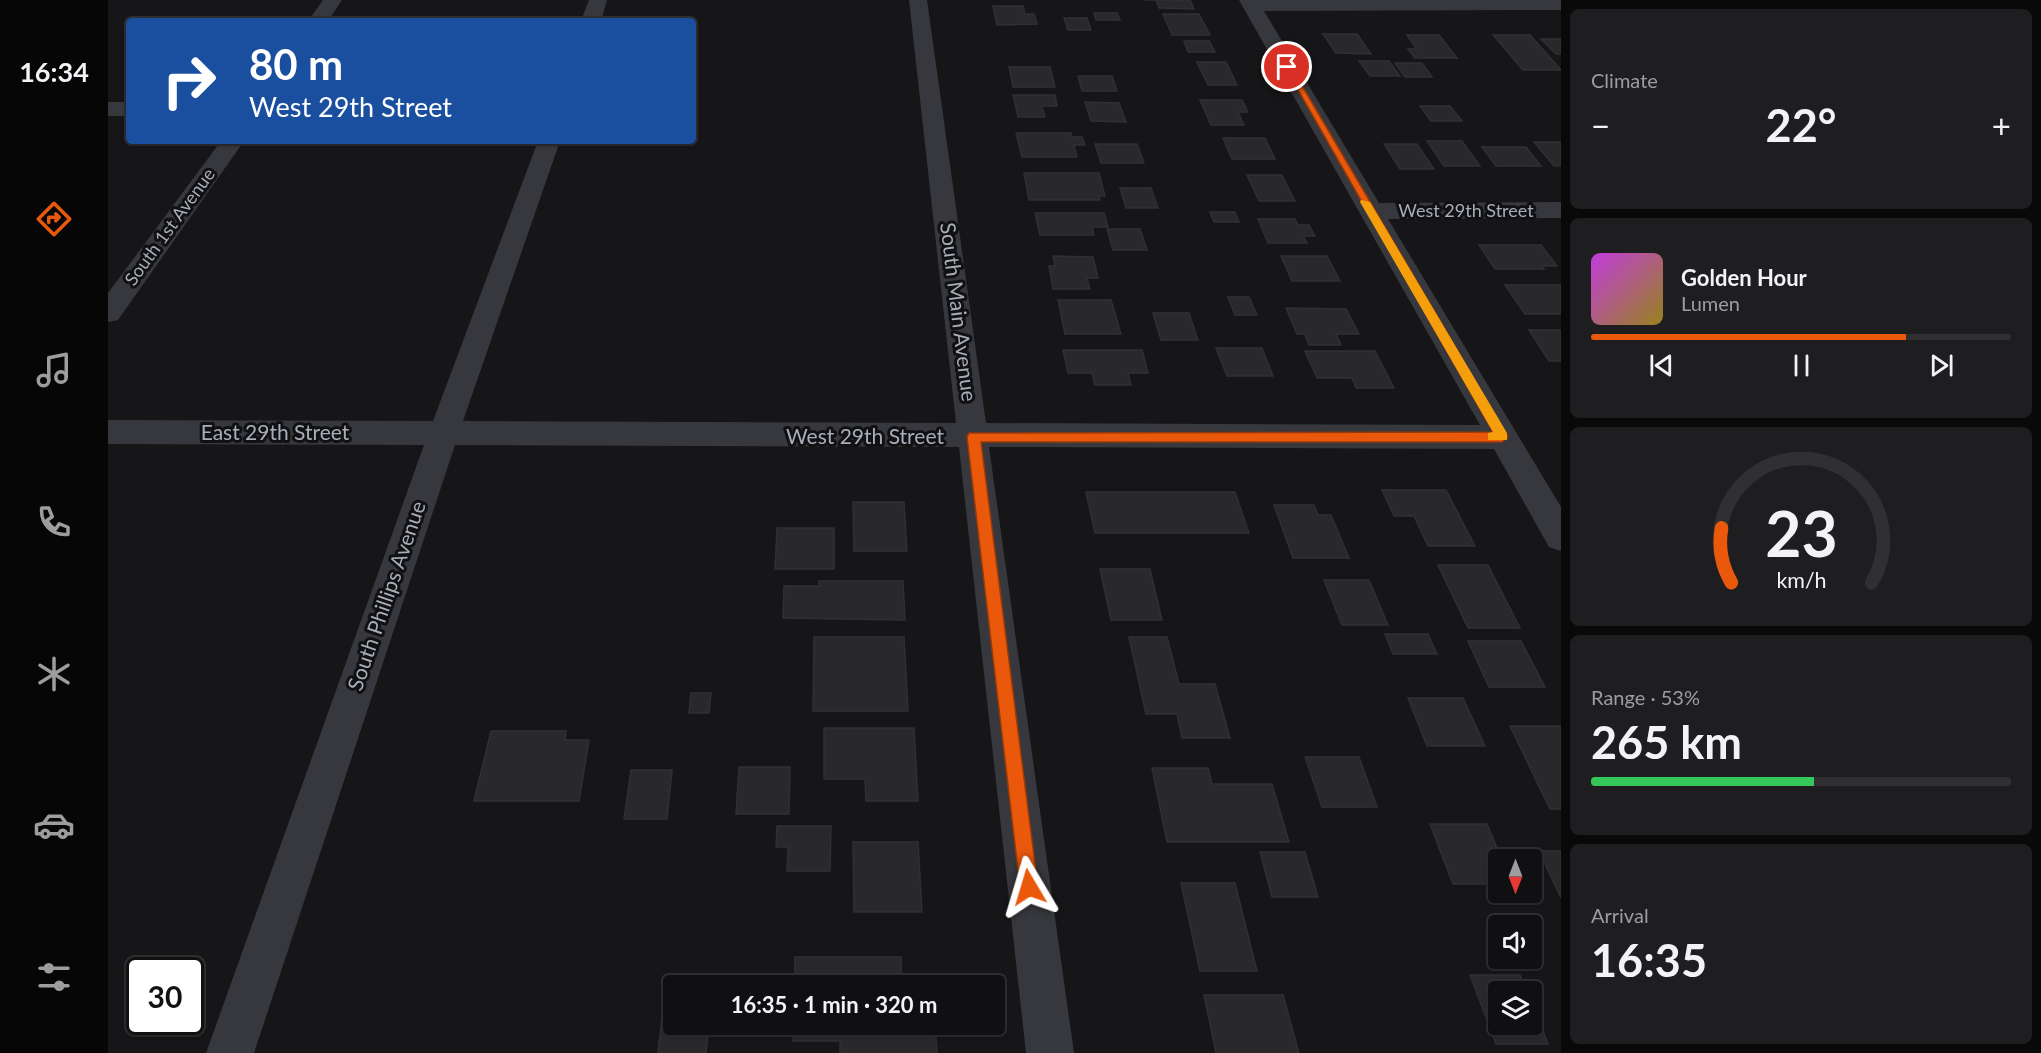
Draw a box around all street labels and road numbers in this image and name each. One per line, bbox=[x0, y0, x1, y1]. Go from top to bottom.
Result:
street label: South 1st Avenue bbox=[119, 164, 219, 289]
street label: West 29th Street bbox=[1398, 199, 1534, 221]
street label: South Main Avenue bbox=[936, 221, 983, 403]
street label: East 29th Street bbox=[201, 419, 350, 444]
street label: West 29th Street bbox=[786, 423, 944, 448]
street label: South Phillips Avenue bbox=[341, 497, 430, 694]

